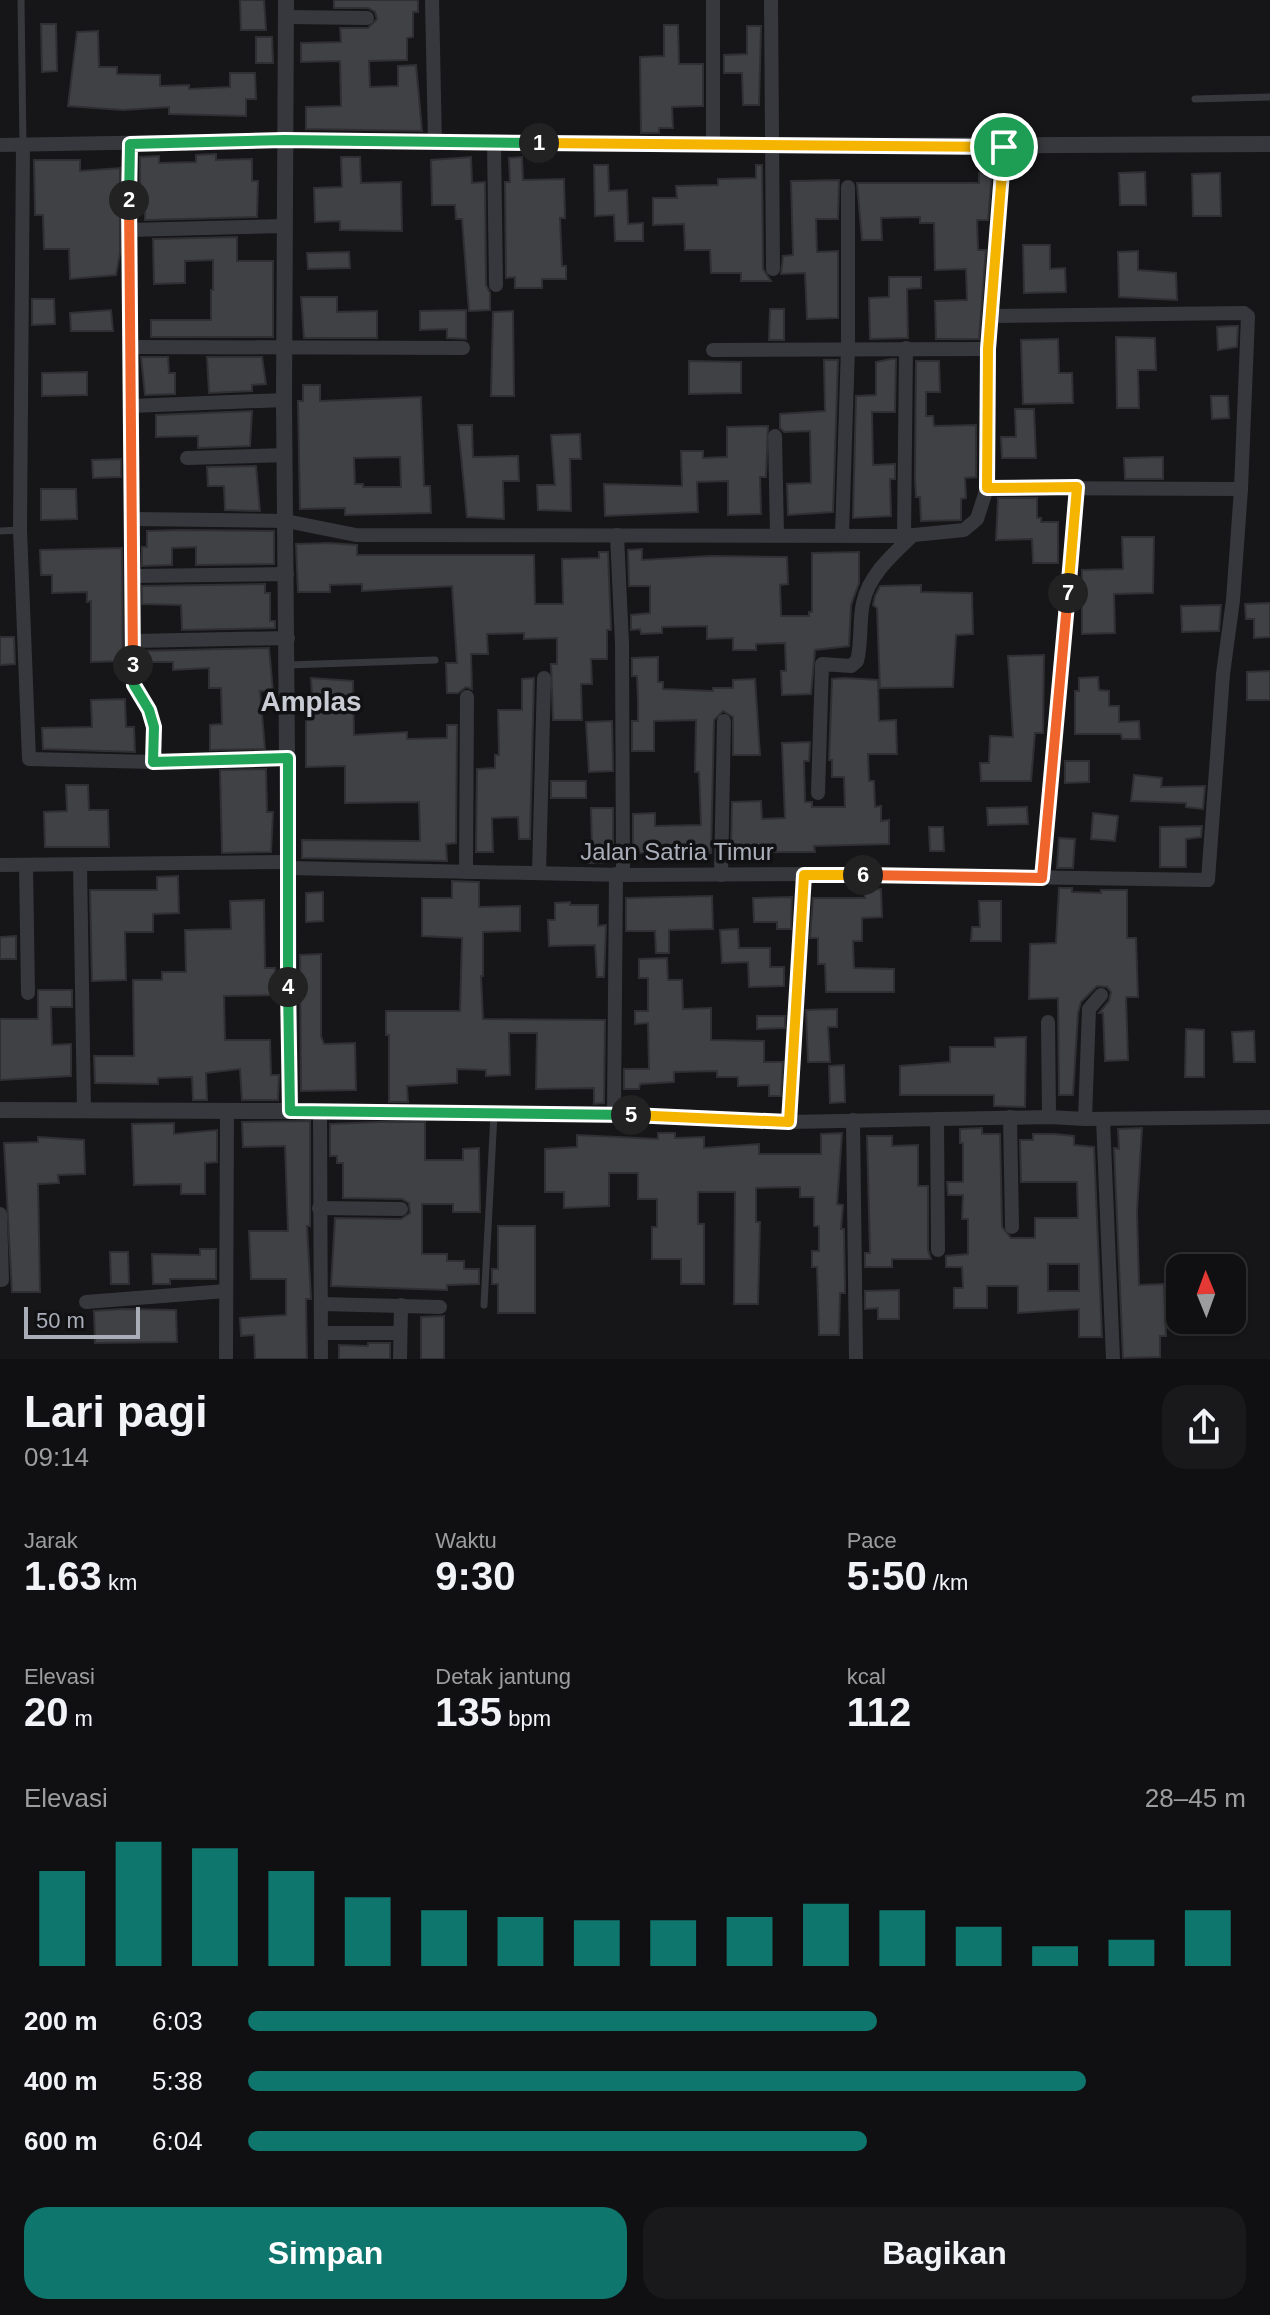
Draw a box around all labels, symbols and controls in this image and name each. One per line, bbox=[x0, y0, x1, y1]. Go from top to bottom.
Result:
pin bbox=[970, 113, 1038, 181]
pin: 1 bbox=[519, 123, 559, 163]
icon: arrive bbox=[982, 125, 1026, 169]
text: 1 bbox=[533, 130, 545, 155]
pin: 2 bbox=[109, 180, 149, 220]
text: 2 bbox=[123, 187, 135, 212]
pin: 7 bbox=[1048, 573, 1088, 613]
text: 7 bbox=[1062, 580, 1074, 605]
pin: 3 bbox=[113, 645, 153, 685]
text: 3 bbox=[127, 652, 139, 677]
district label: Amplas bbox=[260, 686, 362, 717]
street label: Jalan Satria Timur bbox=[580, 838, 774, 865]
pin: 6 bbox=[843, 855, 883, 895]
text: 6 bbox=[857, 862, 869, 887]
pin: 4 bbox=[268, 967, 308, 1007]
text: 4 bbox=[282, 974, 294, 999]
pin: 5 bbox=[611, 1095, 651, 1135]
text: 5 bbox=[625, 1102, 637, 1127]
north arrow bbox=[1166, 1254, 1246, 1334]
map controls bbox=[1166, 1254, 1246, 1334]
scale bar bbox=[24, 1303, 140, 1339]
text: 50 m bbox=[36, 1308, 85, 1333]
button: share bbox=[1162, 1385, 1246, 1469]
text: Lari pagi bbox=[24, 1387, 207, 1436]
text: 09:14 bbox=[24, 1442, 89, 1472]
text: Jarak bbox=[24, 1528, 78, 1553]
text: Waktu bbox=[435, 1528, 497, 1553]
text: Pace bbox=[847, 1528, 897, 1553]
text: 1.63 bbox=[24, 1554, 102, 1598]
text: 9:30 bbox=[435, 1554, 515, 1598]
text: 5:50 bbox=[847, 1554, 927, 1598]
text: km bbox=[102, 1570, 137, 1595]
text: /km bbox=[927, 1570, 968, 1595]
text: Elevasi bbox=[24, 1664, 95, 1689]
text: Detak jantung bbox=[435, 1664, 571, 1689]
text: kcal bbox=[847, 1664, 886, 1689]
text: 20 bbox=[24, 1690, 69, 1734]
text: 135 bbox=[435, 1690, 502, 1734]
text: 112 bbox=[847, 1690, 911, 1734]
text: m bbox=[69, 1706, 93, 1731]
text: bpm bbox=[502, 1706, 551, 1731]
text: Elevasi bbox=[24, 1783, 108, 1813]
text: 28–45 m bbox=[1145, 1783, 1246, 1813]
text: 200 m bbox=[24, 2006, 98, 2036]
text: 6:03 bbox=[152, 2006, 203, 2036]
text: 400 m bbox=[24, 2066, 98, 2096]
text: 5:38 bbox=[152, 2066, 203, 2096]
text: 600 m bbox=[24, 2126, 98, 2156]
text: 6:04 bbox=[152, 2126, 203, 2156]
button: Simpan bbox=[24, 2207, 627, 2299]
button: Bagikan bbox=[643, 2207, 1246, 2299]

